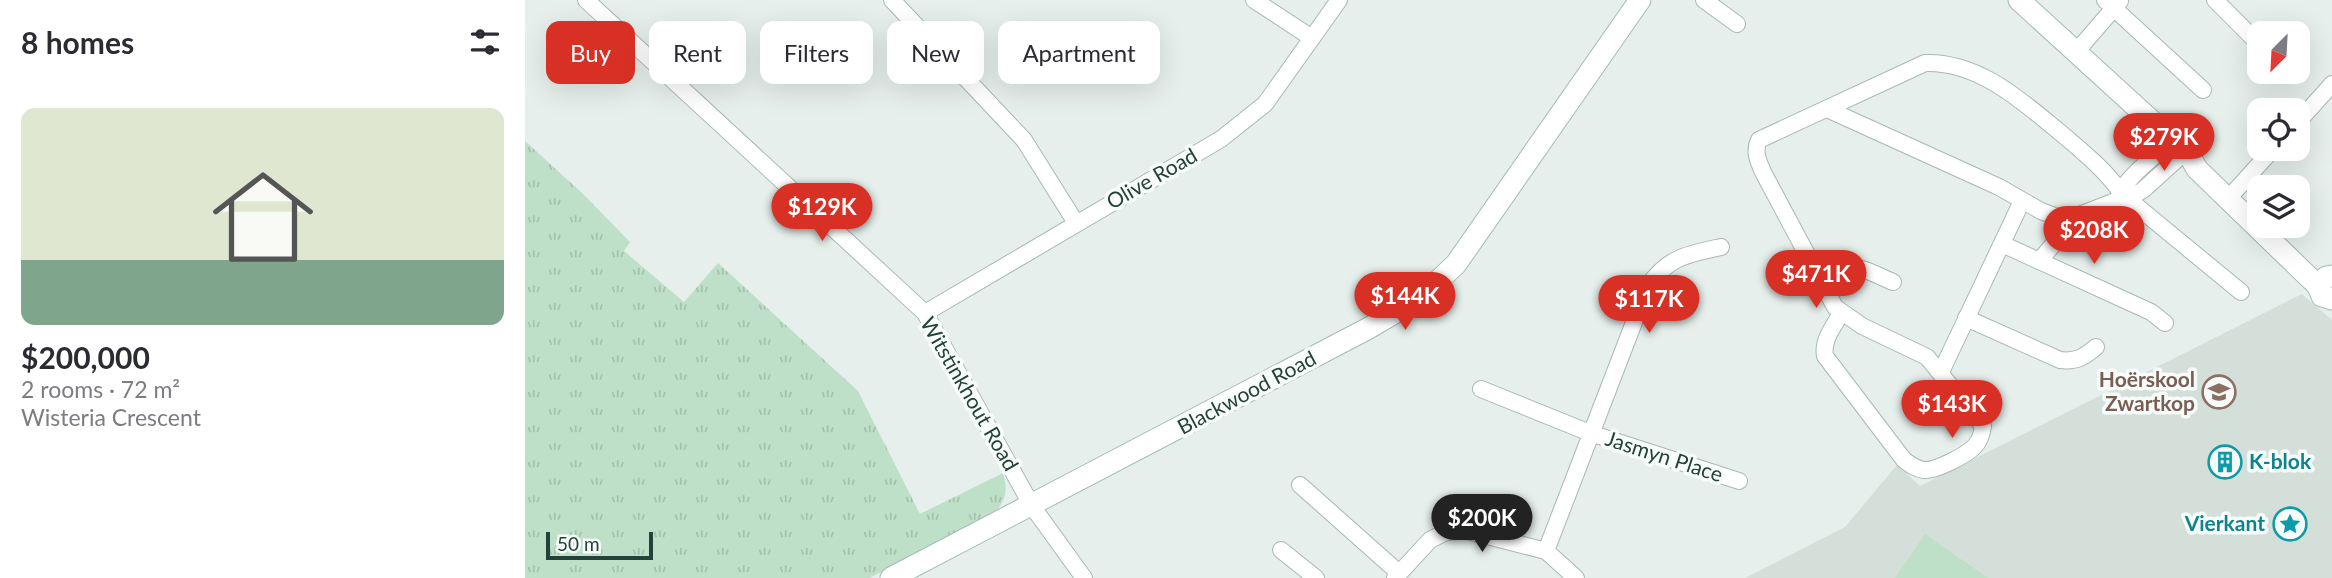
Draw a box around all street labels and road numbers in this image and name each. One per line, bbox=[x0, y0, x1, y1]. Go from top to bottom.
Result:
street label: Olive Road bbox=[1102, 142, 1201, 214]
street label: Witstinkhout Road bbox=[916, 312, 1024, 475]
street label: Blackwood Road bbox=[1173, 345, 1320, 439]
street label: Jasmyn Place bbox=[1603, 425, 1726, 486]

